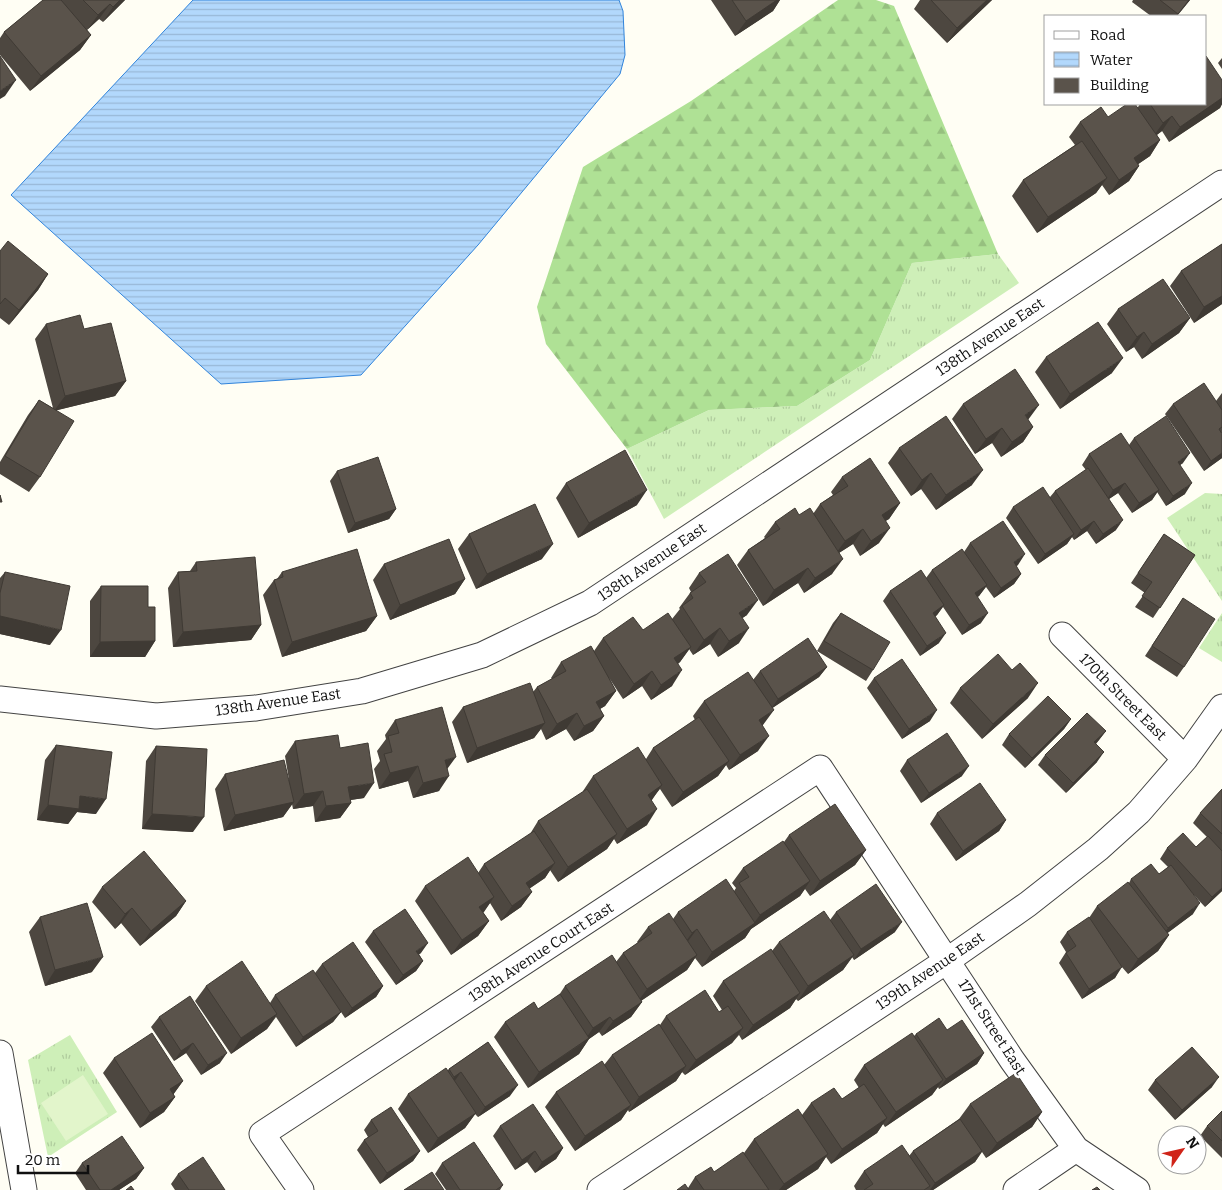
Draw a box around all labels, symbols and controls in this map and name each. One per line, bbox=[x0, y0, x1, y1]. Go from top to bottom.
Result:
legend bbox=[1044, 15, 1207, 105]
text: Road bbox=[1090, 26, 1125, 44]
text: Water bbox=[1090, 51, 1133, 69]
text: Building bbox=[1090, 76, 1149, 94]
street label: 138th Avenue East bbox=[932, 294, 1048, 380]
street label: 138th Avenue East bbox=[594, 519, 710, 605]
street label: 170th Street East bbox=[1076, 650, 1171, 745]
street label: 138th Avenue East bbox=[214, 684, 343, 720]
street label: 138th Avenue Court East bbox=[465, 898, 617, 1006]
street label: 139th Avenue East bbox=[872, 928, 988, 1014]
street label: 171st Street East bbox=[954, 976, 1030, 1079]
north arrow bbox=[1157, 1125, 1207, 1175]
text: N bbox=[1182, 1134, 1203, 1152]
scale bar bbox=[18, 1142, 88, 1174]
text: 20 m bbox=[25, 1151, 61, 1169]

